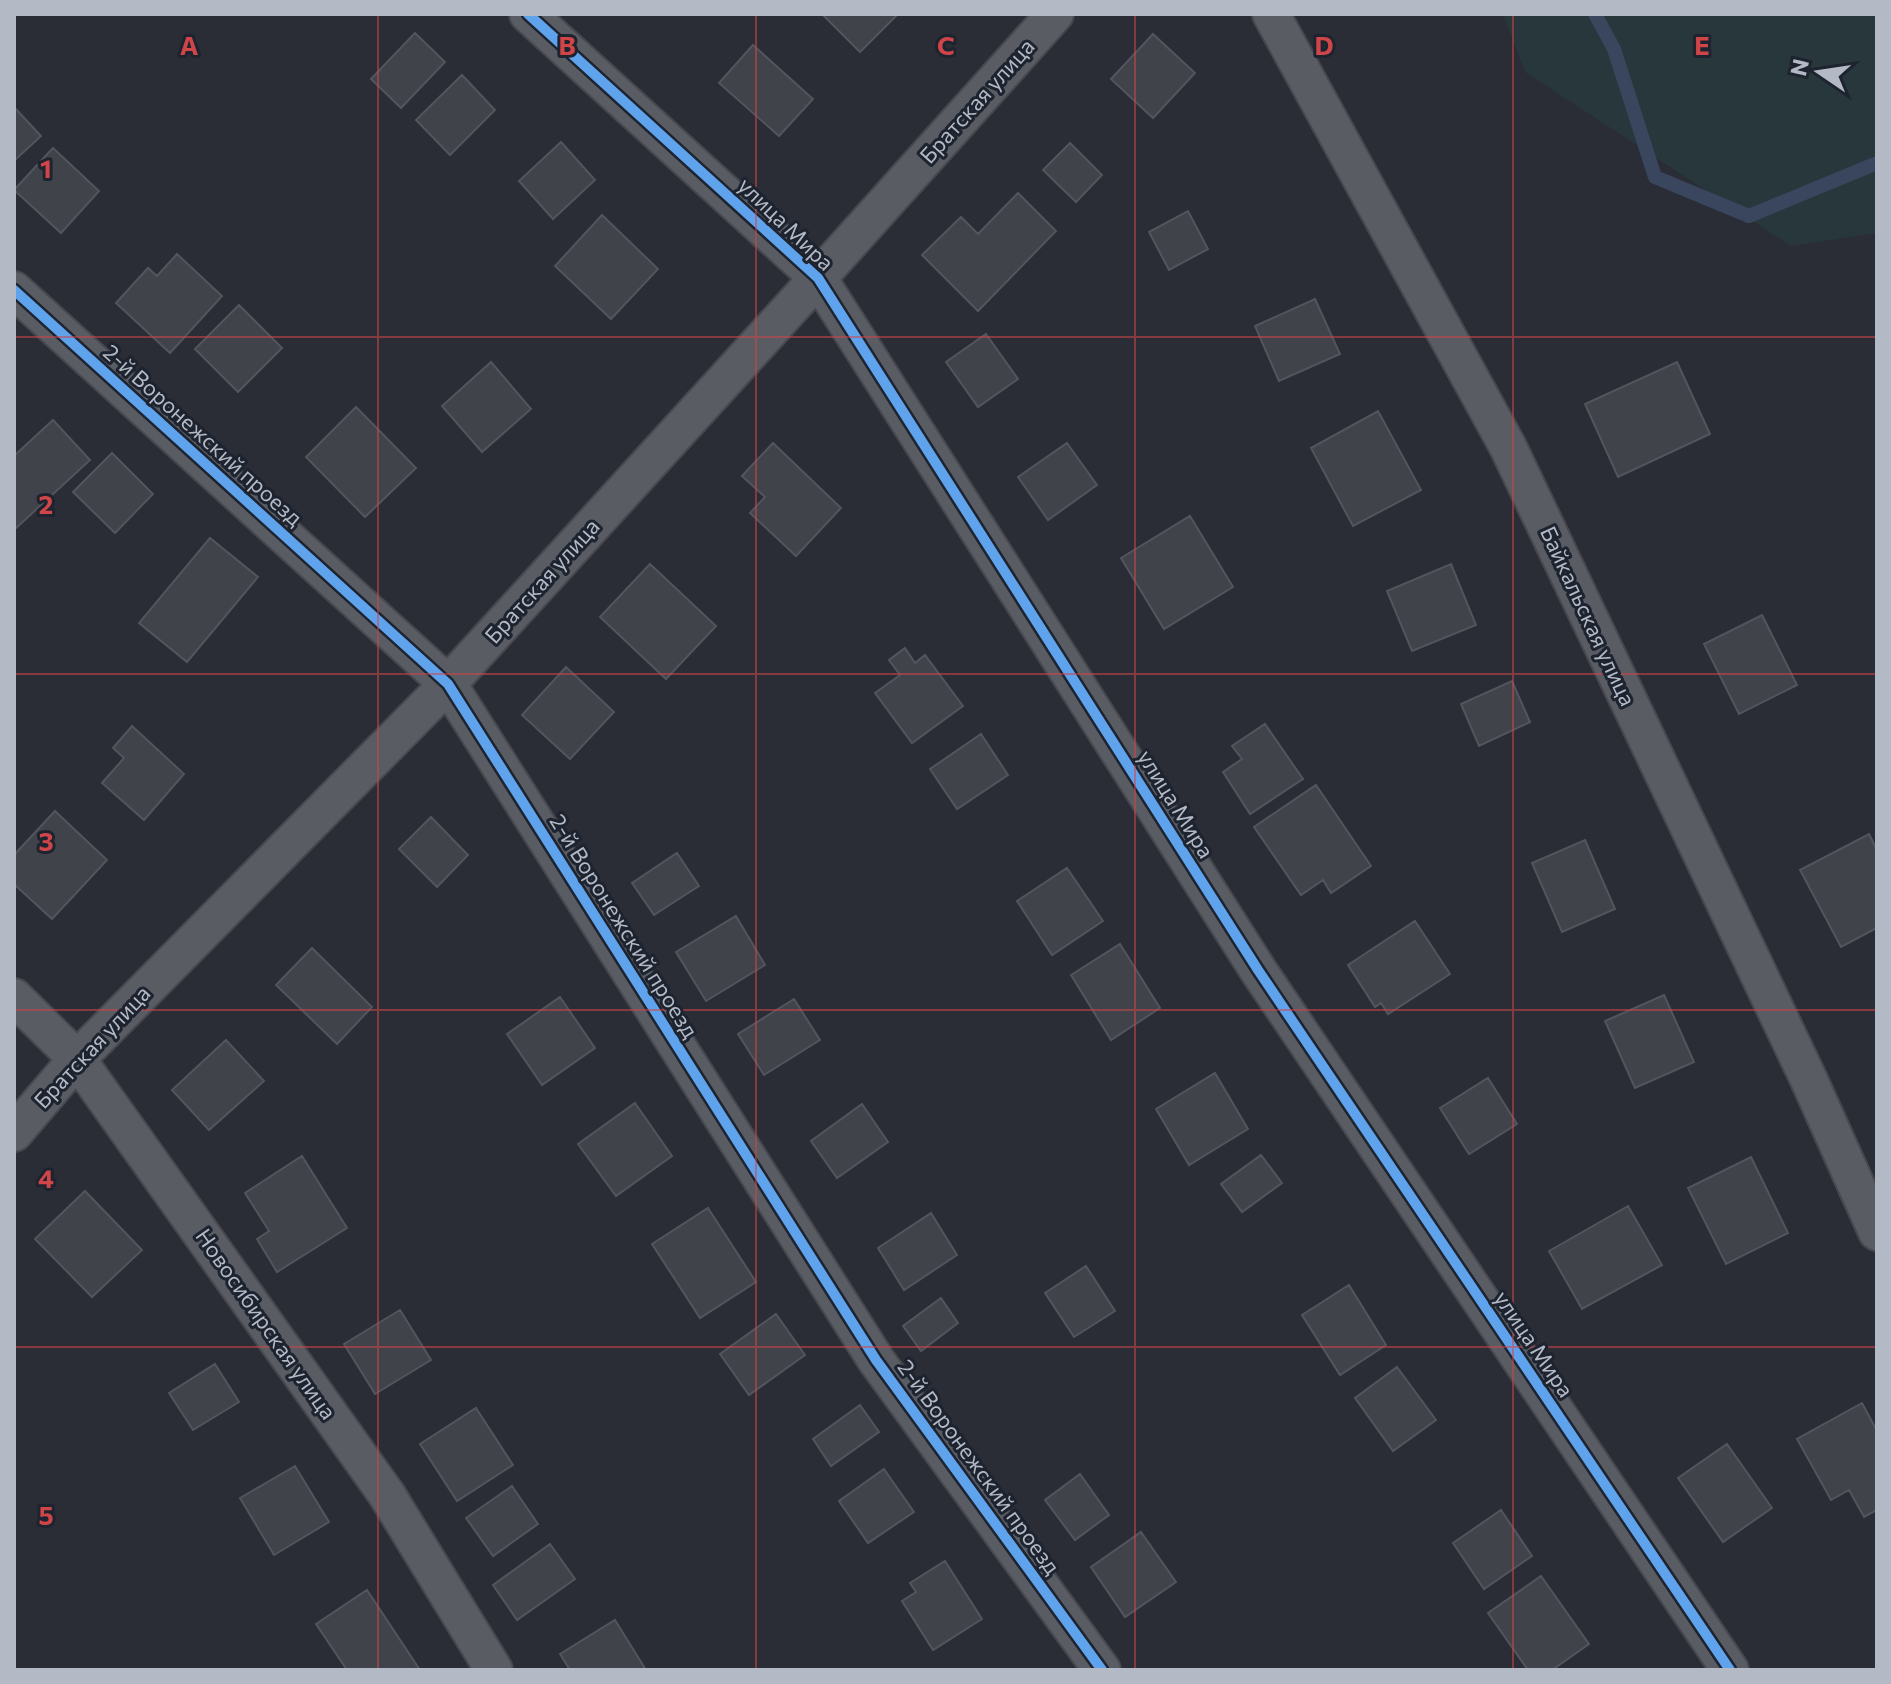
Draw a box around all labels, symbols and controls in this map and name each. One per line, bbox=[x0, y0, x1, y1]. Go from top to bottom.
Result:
text: A bbox=[180, 29, 199, 60]
text: B bbox=[558, 29, 576, 60]
text: C bbox=[937, 29, 955, 60]
text: D bbox=[1314, 29, 1334, 60]
text: E bbox=[1694, 29, 1710, 60]
north arrow bbox=[1779, 32, 1859, 112]
street label: Братская улица bbox=[914, 33, 1040, 169]
text: N bbox=[1784, 56, 1814, 78]
text: 1 bbox=[40, 152, 52, 183]
street label: улица Мира bbox=[733, 171, 840, 276]
street label: 2-й Воронежский проезд bbox=[98, 338, 309, 531]
text: 2 bbox=[39, 488, 53, 519]
street label: Братская улица bbox=[479, 513, 605, 649]
street label: Байкальская улица bbox=[1535, 522, 1642, 710]
street label: улица Мира bbox=[1133, 745, 1220, 863]
street label: 2-й Воронежский проезд bbox=[544, 809, 704, 1043]
text: 3 bbox=[38, 825, 54, 856]
street label: Братская улица bbox=[28, 980, 155, 1114]
text: 4 bbox=[38, 1162, 54, 1193]
street label: Новосибирская улица bbox=[190, 1223, 343, 1424]
street label: улица Мира bbox=[1489, 1285, 1580, 1402]
street label: 2-й Воронежский проезд bbox=[892, 1354, 1066, 1579]
text: 5 bbox=[38, 1499, 54, 1530]

